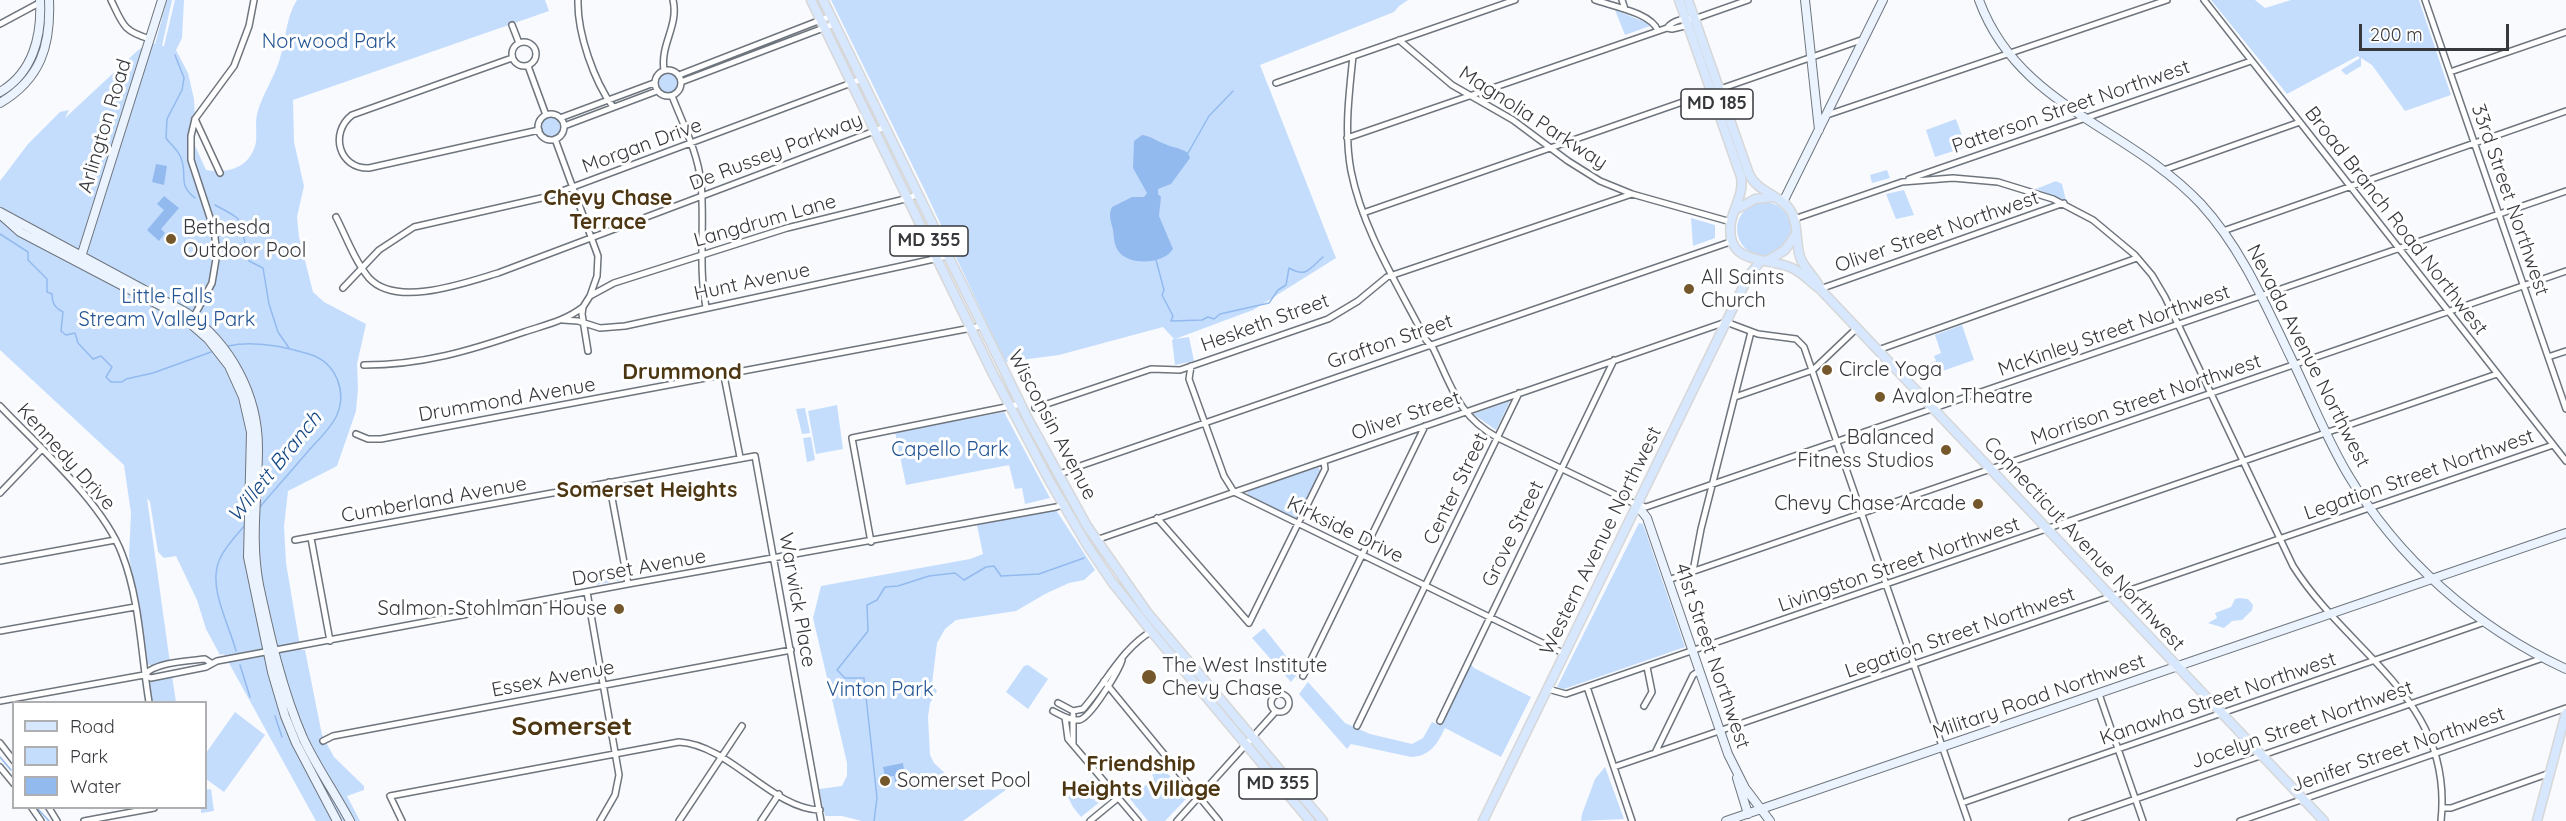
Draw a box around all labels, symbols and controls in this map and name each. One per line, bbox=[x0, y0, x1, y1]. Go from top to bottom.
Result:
scale bar bbox=[2362, 12, 2512, 50]
text: 200 m bbox=[2370, 23, 2423, 46]
park label: Norwood Park bbox=[262, 30, 396, 54]
street label: Patterson Street Northwest bbox=[1949, 55, 2193, 159]
street label: Arlington Road bbox=[73, 56, 137, 196]
street label: Magnolia Parkway bbox=[1454, 61, 1612, 175]
road number: MD 185 bbox=[1681, 89, 1753, 119]
street label: 33rd Street Northwest bbox=[2466, 101, 2554, 299]
street label: Broad Branch Road Northwest bbox=[2299, 102, 2493, 340]
street label: De Russey Parkway bbox=[686, 108, 866, 196]
street label: Morgan Drive bbox=[579, 113, 705, 179]
district label: Chevy Chase Terrace bbox=[544, 186, 672, 236]
street label: Oliver Street Northwest bbox=[1832, 186, 2042, 278]
street label: Langdrum Lane bbox=[691, 189, 839, 253]
place label: Bethesda Outdoor Pool bbox=[183, 216, 306, 263]
road number: MD 355 bbox=[890, 226, 968, 256]
marker: Bethesda Outdoor Pool bbox=[164, 232, 178, 246]
street label: Nevada Avenue Northwest bbox=[2241, 241, 2375, 471]
street label: Hunt Avenue bbox=[692, 258, 812, 306]
place label: All Saints Church bbox=[1701, 266, 1784, 313]
street label: McKinley Street Northwest bbox=[1995, 280, 2233, 382]
marker: All Saints Church bbox=[1682, 282, 1696, 296]
park label: Little Falls Stream Valley Park bbox=[79, 285, 255, 332]
street label: Hesketh Street bbox=[1198, 289, 1332, 357]
street label: Grafton Street bbox=[1324, 309, 1456, 375]
street label: Wisconsin Avenue bbox=[1002, 346, 1102, 504]
street label: Morrison Street Northwest bbox=[2028, 349, 2264, 451]
place label: Circle Yoga bbox=[1839, 358, 1942, 382]
district label: Drummond bbox=[622, 359, 742, 385]
marker: Circle Yoga bbox=[1820, 363, 1834, 377]
street label: Drummond Avenue bbox=[417, 373, 597, 427]
place label: Avalon Theatre bbox=[1892, 385, 2033, 409]
street label: Oliver Street bbox=[1348, 386, 1464, 446]
marker: Avalon Theatre bbox=[1873, 390, 1887, 404]
street label: Kennedy Drive bbox=[12, 398, 120, 516]
water label: Willett Branch bbox=[223, 407, 327, 527]
street label: Western Avenue Northwest bbox=[1535, 423, 1667, 659]
street label: Legation Street Northwest bbox=[2301, 424, 2537, 526]
place label: Balanced Fitness Studios bbox=[1797, 426, 1934, 473]
street label: Center Street bbox=[1419, 429, 1493, 549]
street label: Connecticut Avenue Northwest bbox=[1978, 432, 2190, 656]
park label: Capello Park bbox=[891, 438, 1009, 462]
marker: Balanced Fitness Studios bbox=[1939, 443, 1953, 457]
street label: Cumberland Avenue bbox=[339, 472, 529, 528]
street label: Grove Street bbox=[1477, 477, 1549, 591]
district label: Somerset Heights bbox=[557, 478, 737, 504]
street label: Kirkside Drive bbox=[1283, 491, 1407, 569]
place label: Chevy Chase Arcade bbox=[1774, 492, 1966, 516]
marker: Chevy Chase Arcade bbox=[1971, 497, 1985, 511]
street label: Livingston Street Northwest bbox=[1775, 512, 2023, 618]
street label: Warwick Place bbox=[773, 531, 821, 669]
street label: Dorset Avenue bbox=[570, 544, 708, 592]
street label: 41st Street Northwest bbox=[1669, 560, 1755, 752]
street label: Legation Street Northwest bbox=[1842, 582, 2078, 684]
place label: Salmon-Stohlman House bbox=[377, 597, 607, 621]
marker: Salmon-Stohlman House bbox=[612, 602, 626, 616]
street label: Kanawha Street Northwest bbox=[2097, 647, 2339, 751]
street label: Military Road Northwest bbox=[1930, 649, 2148, 745]
place label: The West Institute Chevy Chase bbox=[1162, 654, 1327, 701]
street label: Essex Avenue bbox=[489, 655, 617, 703]
marker: The West Institute Chevy Chase bbox=[1140, 668, 1158, 686]
street label: Jocelyn Street Northwest bbox=[2188, 676, 2416, 774]
park label: Vinton Park bbox=[826, 678, 934, 702]
legend bbox=[12, 701, 207, 809]
street label: Jenifer Street Northwest bbox=[2288, 702, 2508, 798]
district label: Somerset bbox=[512, 711, 632, 743]
text: Road bbox=[70, 715, 115, 738]
text: Park bbox=[70, 745, 108, 768]
district label: Friendship Heights Village bbox=[1061, 751, 1221, 802]
place label: Somerset Pool bbox=[897, 769, 1031, 793]
road number: MD 355 bbox=[1239, 769, 1317, 799]
marker: Somerset Pool bbox=[878, 774, 892, 788]
text: Water bbox=[70, 775, 121, 798]

